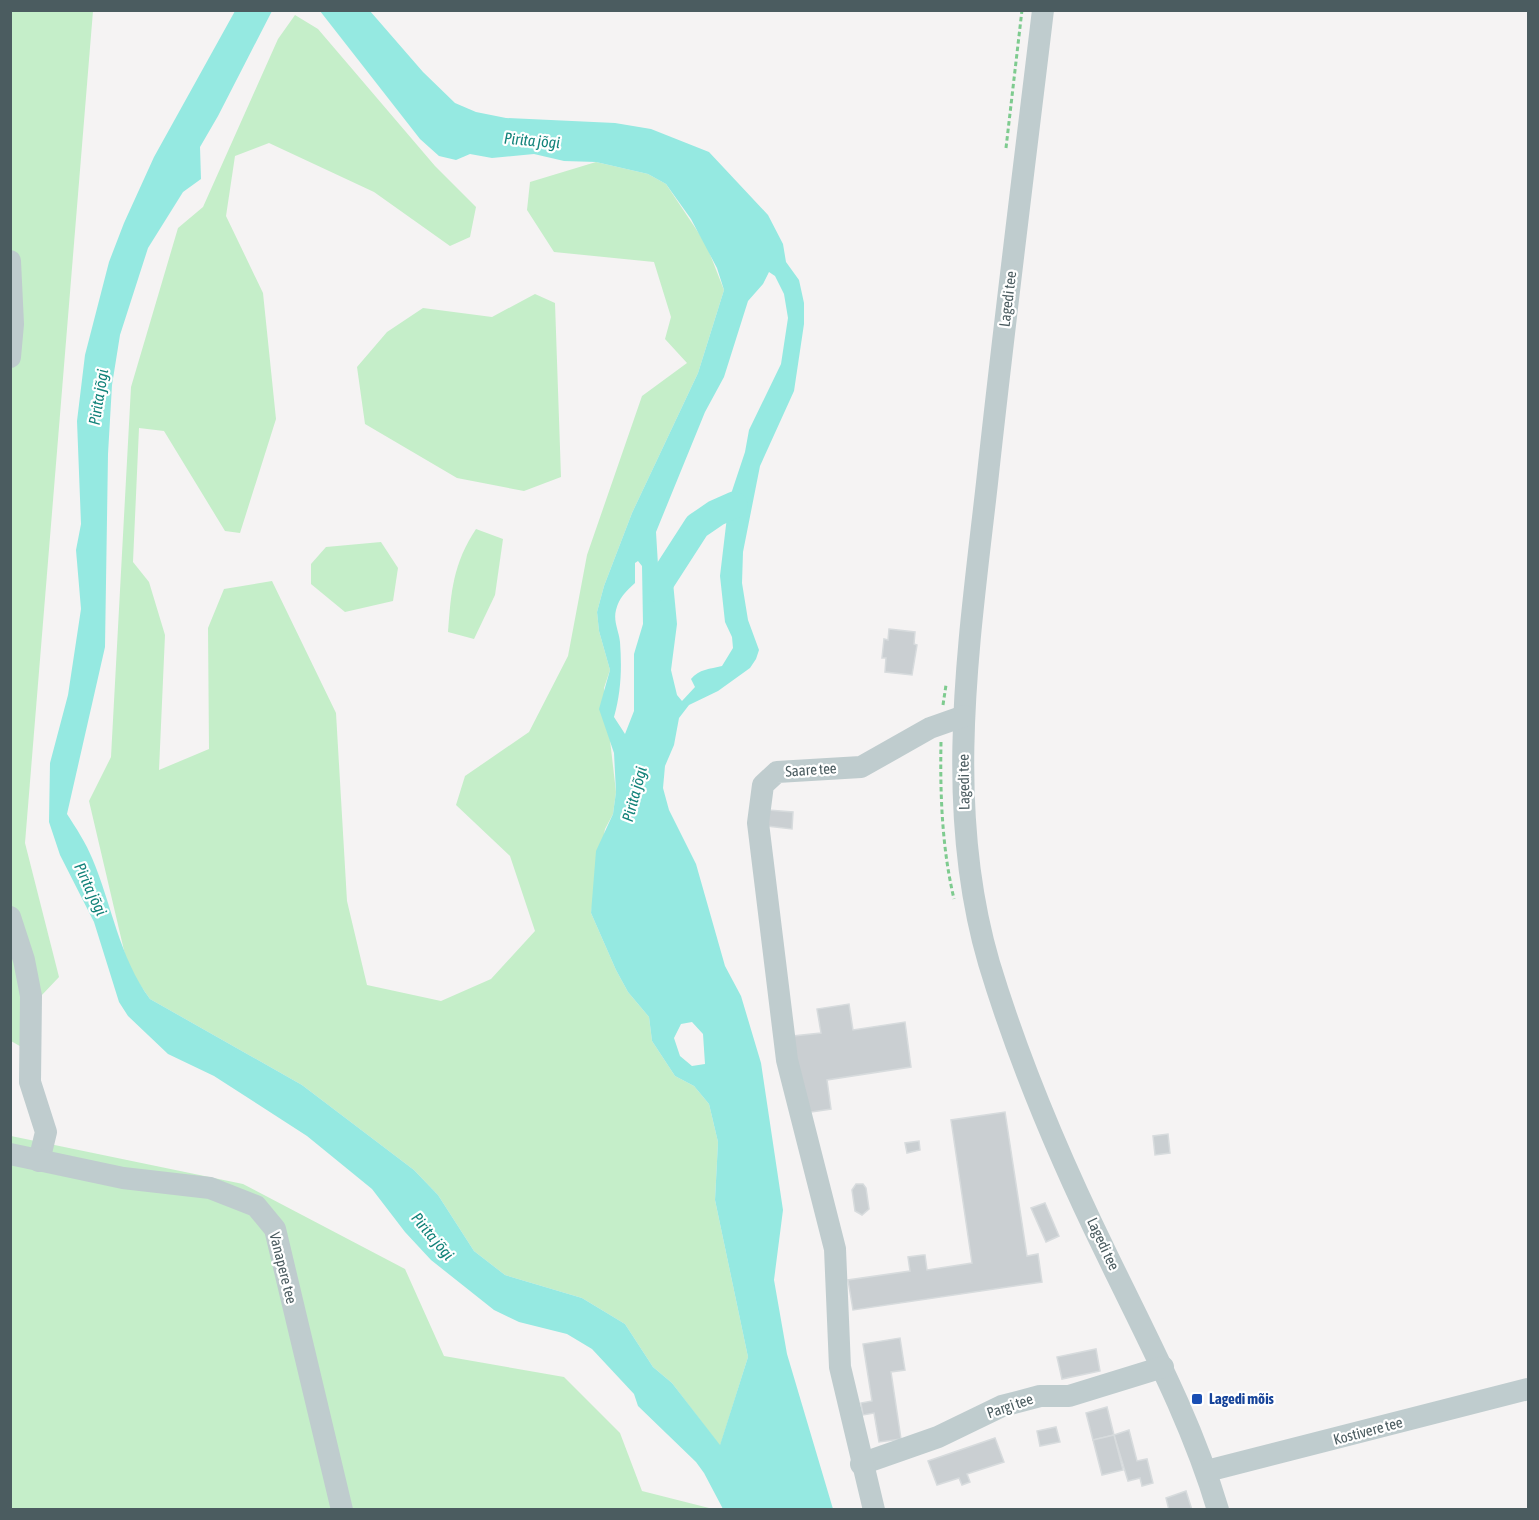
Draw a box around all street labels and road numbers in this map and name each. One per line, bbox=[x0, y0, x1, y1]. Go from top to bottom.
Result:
street label: Lagedi tee bbox=[996, 270, 1019, 328]
street label: Lagedi tee bbox=[955, 754, 972, 810]
street label: Saare tee bbox=[785, 759, 837, 780]
street label: Lagedi tee bbox=[1084, 1215, 1123, 1273]
street label: Vanapere tee bbox=[266, 1230, 301, 1306]
street label: Pargi tee bbox=[985, 1390, 1035, 1421]
street label: Kostivere tee bbox=[1331, 1413, 1405, 1448]

